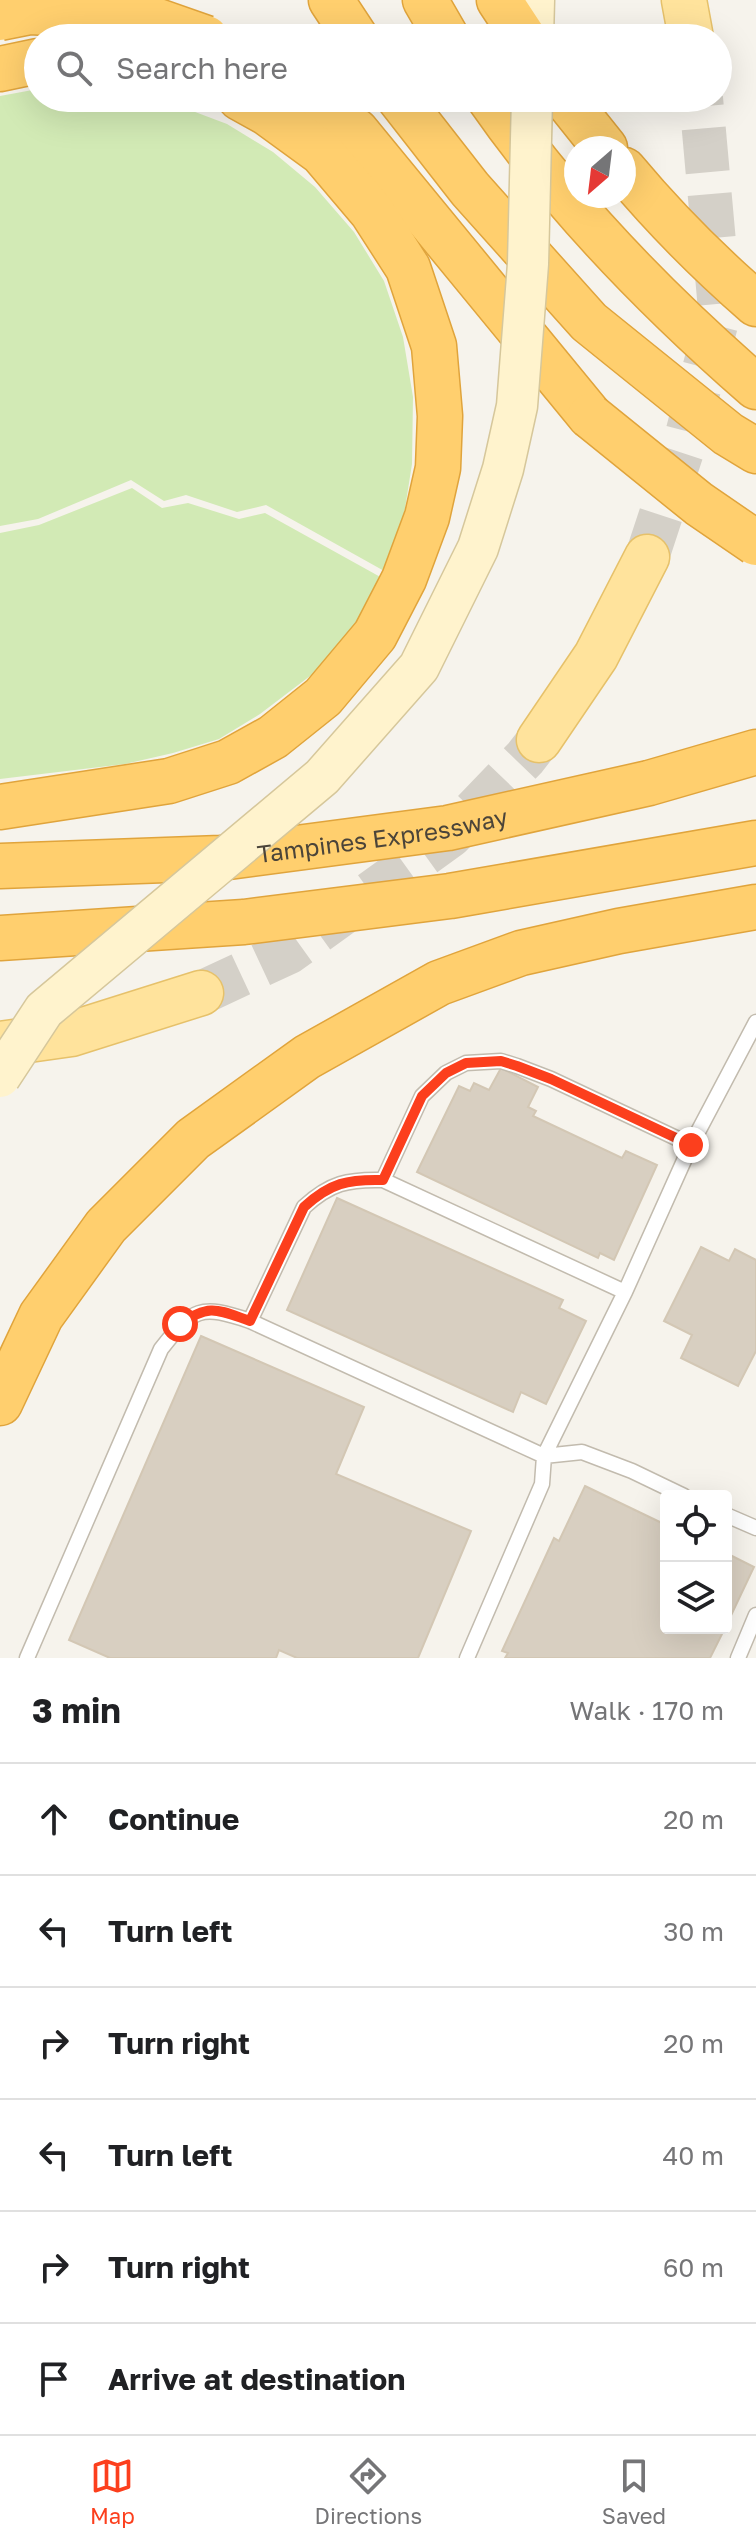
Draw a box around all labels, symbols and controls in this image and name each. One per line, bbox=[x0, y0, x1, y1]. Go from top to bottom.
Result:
search box bbox=[24, 24, 732, 112]
icon: search bbox=[52, 46, 96, 90]
text: Search here bbox=[116, 50, 288, 86]
north arrow bbox=[564, 136, 636, 208]
street label: Tampines Expressway bbox=[255, 801, 510, 868]
route end bbox=[673, 1127, 709, 1163]
route start bbox=[162, 1306, 198, 1342]
map controls bbox=[660, 1490, 732, 1634]
button: locate bbox=[660, 1490, 732, 1562]
button: layers bbox=[660, 1562, 732, 1634]
text: 3 min bbox=[32, 1690, 121, 1730]
text: Walk · 170 m bbox=[570, 1695, 724, 1726]
icon: ahead bbox=[32, 1797, 76, 1841]
text: Continue bbox=[108, 1801, 239, 1837]
text: 20 m bbox=[663, 1804, 724, 1835]
icon: left bbox=[32, 1909, 76, 1953]
text: Turn left bbox=[108, 1913, 233, 1949]
text: 30 m bbox=[663, 1916, 724, 1947]
icon: right bbox=[32, 2021, 76, 2065]
text: Turn right bbox=[108, 2025, 250, 2061]
text: 20 m bbox=[663, 2028, 724, 2059]
icon: left bbox=[32, 2133, 76, 2177]
text: Turn left bbox=[108, 2137, 233, 2173]
text: 40 m bbox=[663, 2140, 724, 2171]
icon: right bbox=[32, 2245, 76, 2289]
text: Turn right bbox=[108, 2249, 250, 2285]
text: 60 m bbox=[663, 2252, 724, 2283]
icon: arrive bbox=[32, 2357, 76, 2401]
text: Arrive at destination bbox=[108, 2361, 405, 2397]
tab: Map bbox=[90, 2454, 135, 2529]
tab: Directions bbox=[315, 2454, 422, 2529]
tab: Saved bbox=[602, 2454, 666, 2529]

